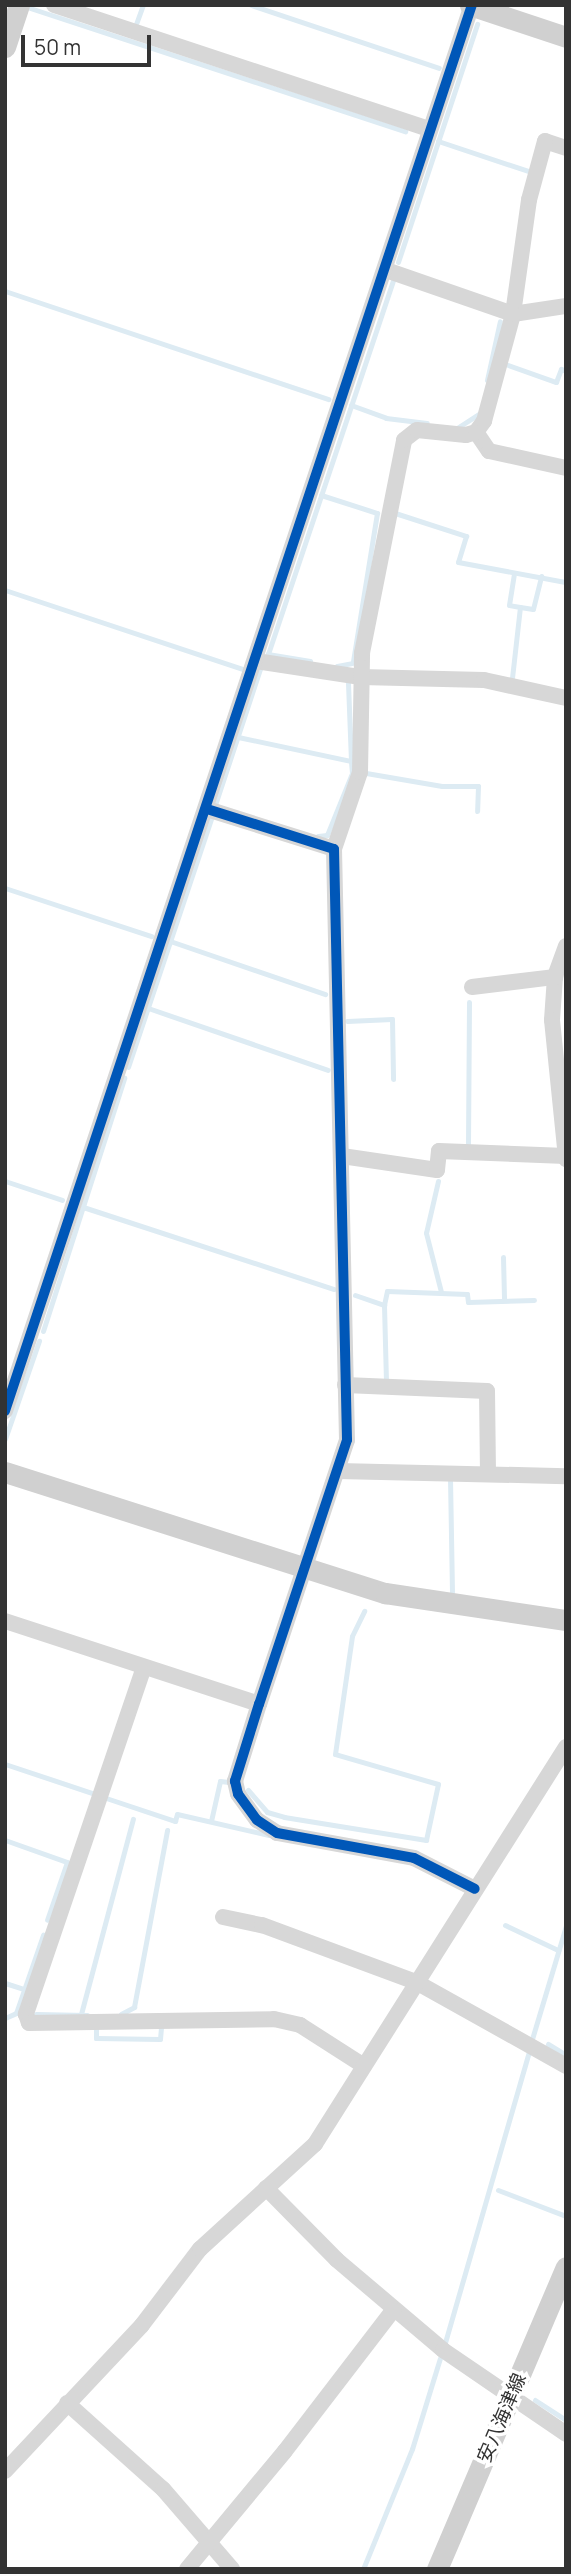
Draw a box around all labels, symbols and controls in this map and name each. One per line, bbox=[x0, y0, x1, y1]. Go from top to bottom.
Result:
scale bar bbox=[24, 21, 154, 65]
text: 50 m bbox=[34, 33, 81, 61]
street label: 安八海津線 bbox=[473, 2370, 531, 2466]

